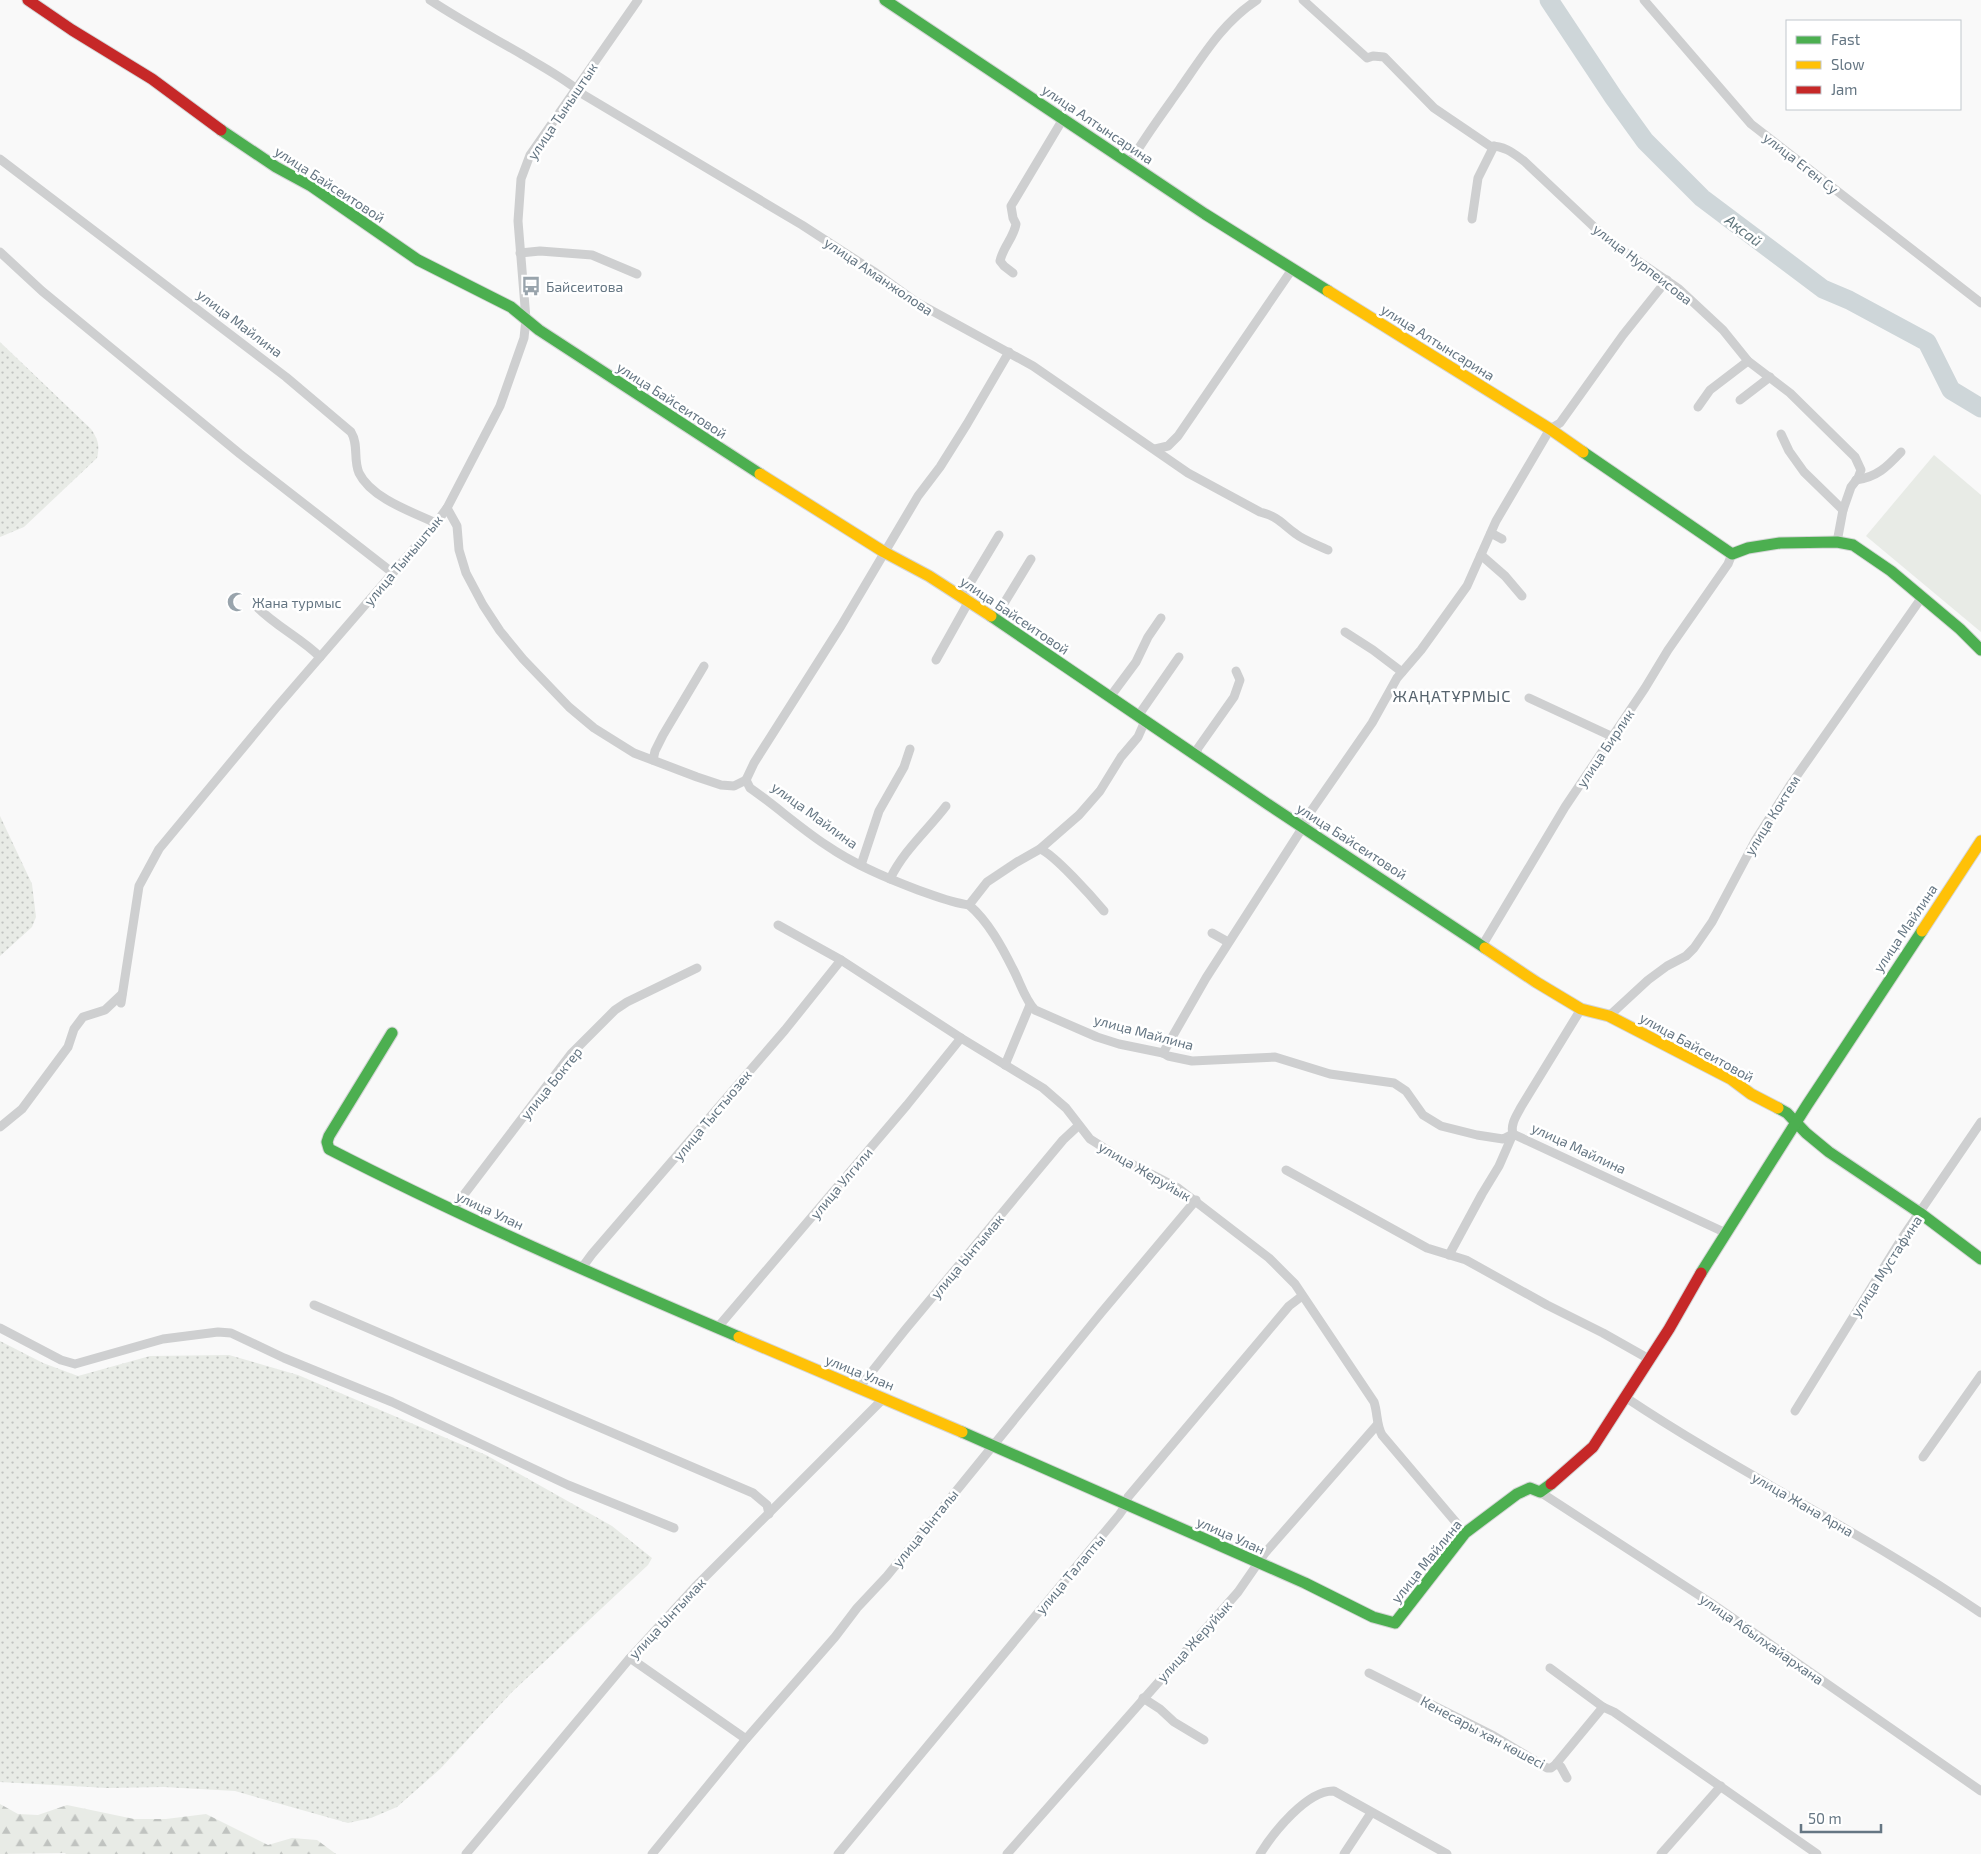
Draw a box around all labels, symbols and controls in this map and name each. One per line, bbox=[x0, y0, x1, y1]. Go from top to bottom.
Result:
legend bbox=[1786, 20, 1961, 110]
text: Fast bbox=[1831, 30, 1861, 48]
text: Slow bbox=[1831, 55, 1865, 73]
street label: улица Тыныштык bbox=[523, 59, 601, 163]
street label: улица Алтынсарина bbox=[1039, 80, 1157, 168]
text: Jam bbox=[1831, 80, 1857, 98]
street label: улица Еген Су bbox=[1760, 128, 1842, 198]
street label: улица Байсеитовой bbox=[272, 142, 388, 226]
water label: Ақсай bbox=[1721, 210, 1766, 250]
street label: улица Нурпеисова bbox=[1590, 220, 1696, 308]
street label: улица Аманжолова bbox=[821, 233, 937, 319]
bus stop icon: Байсеитова bbox=[520, 275, 542, 297]
place label: Байсеитова bbox=[546, 278, 623, 295]
street label: улица Майлина bbox=[194, 285, 286, 361]
street label: улица Алтынсарина bbox=[1378, 300, 1498, 384]
street label: улица Байсеитовой bbox=[614, 358, 730, 442]
street label: улица Тыныштык bbox=[360, 511, 446, 609]
street label: улица Байсеитовой bbox=[957, 572, 1073, 658]
mosque icon: Жана турмыс bbox=[226, 591, 248, 613]
place label: Жана турмыс bbox=[252, 594, 341, 611]
district label: ЖАҢАТҰРМЫС bbox=[1393, 686, 1511, 705]
street label: улица Бирлик bbox=[1573, 705, 1638, 790]
street label: улица Коктем bbox=[1741, 772, 1803, 858]
street label: улица Майлина bbox=[769, 778, 861, 852]
street label: улица Байсеитовой bbox=[1294, 799, 1410, 883]
street label: улица Майлина bbox=[1869, 881, 1941, 975]
street label: улица Байсеитовой bbox=[1637, 1009, 1757, 1085]
street label: улица Майлина bbox=[1092, 1011, 1196, 1053]
street label: улица Боктер bbox=[517, 1043, 585, 1123]
street label: улица Тыстыозек bbox=[669, 1066, 755, 1164]
street label: улица Майлина bbox=[1529, 1119, 1629, 1177]
street label: улица Жеруйык bbox=[1096, 1138, 1195, 1205]
street label: улица Улгили bbox=[806, 1144, 876, 1222]
street label: улица Улан bbox=[453, 1187, 527, 1233]
street label: улица Ынтымак bbox=[927, 1210, 1008, 1302]
street label: улица Мустафина bbox=[1847, 1212, 1925, 1320]
street label: улица Улан bbox=[823, 1350, 897, 1394]
street label: улица Жана Арна bbox=[1749, 1468, 1857, 1540]
street label: улица Ынталы bbox=[889, 1486, 961, 1570]
street label: улица Улан bbox=[1194, 1512, 1268, 1558]
street label: улица Майлина bbox=[1387, 1516, 1465, 1606]
street label: улица Талапты bbox=[1032, 1531, 1108, 1617]
street label: улица Ынтымак bbox=[625, 1573, 709, 1662]
street label: улица Абылхайархана bbox=[1697, 1590, 1827, 1688]
street label: улица Жеруйык bbox=[1153, 1596, 1235, 1685]
street label: Кенесары хан көшесі bbox=[1418, 1692, 1548, 1772]
scale bar bbox=[1801, 1802, 1881, 1834]
text: 50 m bbox=[1808, 1809, 1842, 1827]

